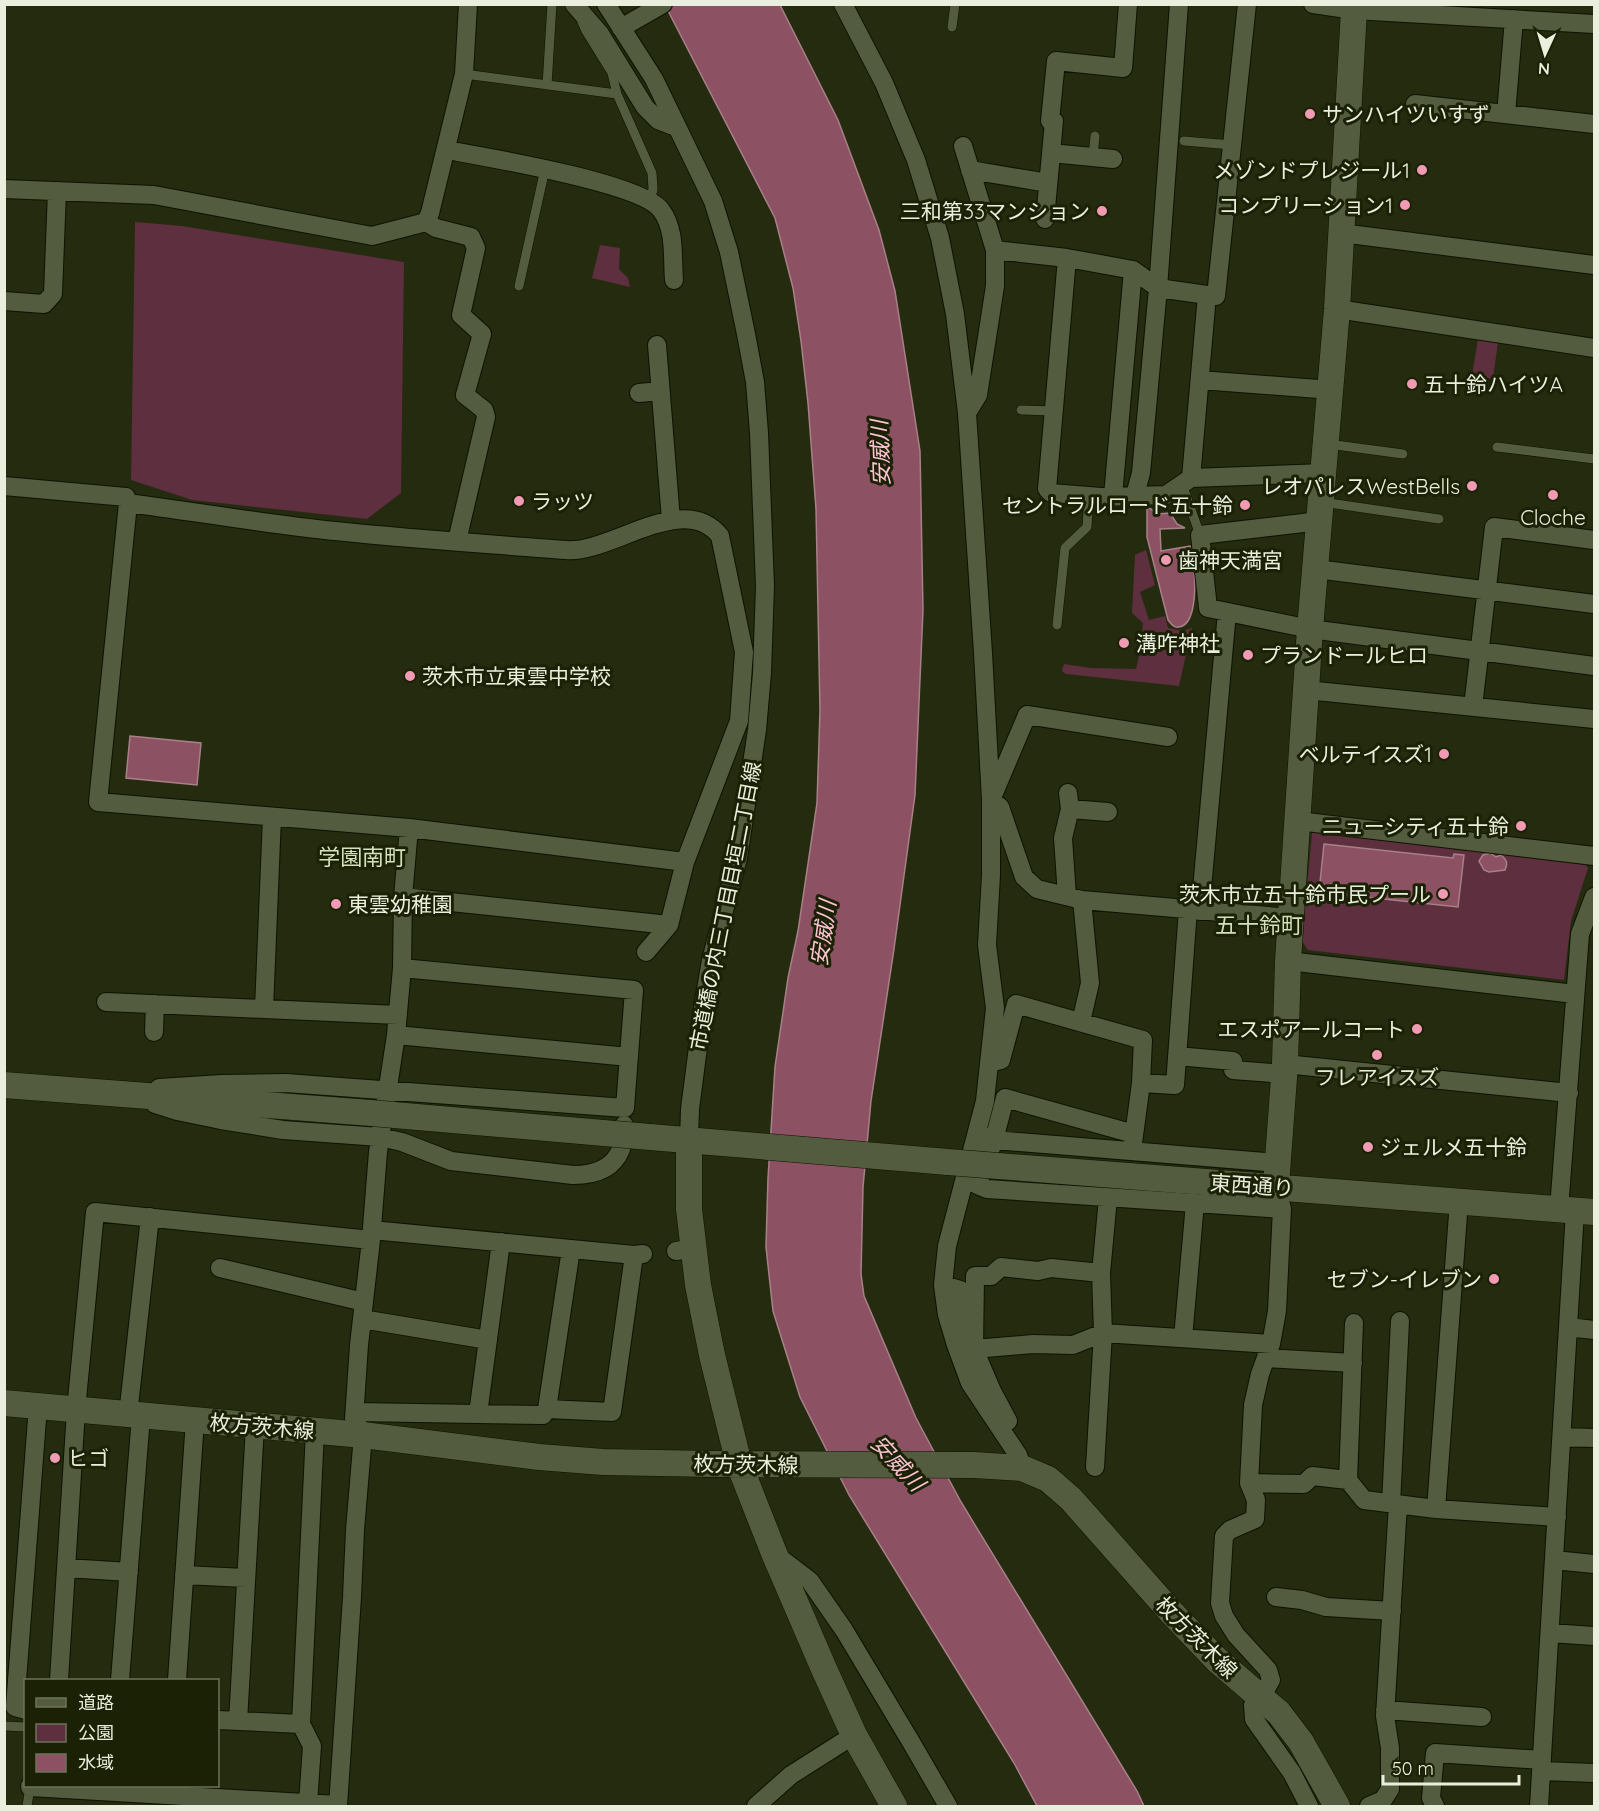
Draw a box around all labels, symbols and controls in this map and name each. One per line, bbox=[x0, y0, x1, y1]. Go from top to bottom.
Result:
north arrow bbox=[1515, 24, 1575, 84]
text: N bbox=[1537, 59, 1551, 79]
place label: サンハイツいすず bbox=[1322, 101, 1490, 127]
marker: サンハイツいすず bbox=[1303, 107, 1317, 121]
place label: メゾンドプレジール1 bbox=[1213, 157, 1410, 183]
marker: メゾンドプレジール1 bbox=[1415, 163, 1429, 177]
place label: コンプリーション1 bbox=[1218, 192, 1393, 218]
place label: 三和第33マンション bbox=[900, 198, 1090, 224]
marker: コンプリーション1 bbox=[1398, 198, 1412, 212]
marker: 三和第33マンション bbox=[1095, 204, 1109, 218]
place label: 五十鈴ハイツA bbox=[1424, 371, 1563, 397]
marker: 五十鈴ハイツA bbox=[1405, 377, 1419, 391]
water label: 安威川 bbox=[865, 418, 895, 486]
place label: レオパレスWestBells bbox=[1261, 473, 1460, 499]
marker: レオパレスWestBells bbox=[1465, 479, 1479, 493]
place label: ラッツ bbox=[531, 488, 594, 514]
marker: Cloche bbox=[1546, 488, 1560, 502]
place label: セントラルロード五十鈴 bbox=[1002, 492, 1233, 518]
marker: ラッツ bbox=[512, 494, 526, 508]
marker: セントラルロード五十鈴 bbox=[1238, 498, 1252, 512]
place label: Cloche bbox=[1520, 504, 1586, 530]
place label: 歯神天満宮 bbox=[1178, 547, 1283, 573]
marker: 歯神天満宮 bbox=[1159, 553, 1173, 567]
place label: 溝咋神社 bbox=[1136, 630, 1220, 656]
marker: 溝咋神社 bbox=[1117, 636, 1131, 650]
place label: プランドールヒロ bbox=[1260, 642, 1428, 668]
marker: プランドールヒロ bbox=[1241, 648, 1255, 662]
place label: 茨木市立東雲中学校 bbox=[422, 663, 611, 689]
marker: 茨木市立東雲中学校 bbox=[403, 669, 417, 683]
place label: ベルテイスズ1 bbox=[1299, 741, 1432, 767]
marker: ベルテイスズ1 bbox=[1437, 747, 1451, 761]
street label: 市道橋の内三丁目目垣二丁目線 bbox=[684, 759, 766, 1053]
place label: ニューシティ五十鈴 bbox=[1322, 813, 1509, 839]
marker: ニューシティ五十鈴 bbox=[1514, 819, 1528, 833]
district label: 学園南町 bbox=[318, 843, 406, 871]
place label: 茨木市立五十鈴市民プール bbox=[1179, 881, 1431, 907]
marker: 茨木市立五十鈴市民プール bbox=[1436, 887, 1450, 901]
place label: 東雲幼稚園 bbox=[348, 891, 453, 917]
water label: 安威川 bbox=[805, 896, 842, 968]
marker: 東雲幼稚園 bbox=[329, 897, 343, 911]
district label: 五十鈴町 bbox=[1215, 911, 1303, 939]
place label: エスポアールコート bbox=[1218, 1016, 1405, 1042]
marker: エスポアールコート bbox=[1410, 1022, 1424, 1036]
marker: フレアイスズ bbox=[1370, 1048, 1384, 1062]
place label: フレアイスズ bbox=[1315, 1064, 1439, 1090]
place label: ジェルメ五十鈴 bbox=[1380, 1134, 1527, 1160]
marker: ジェルメ五十鈴 bbox=[1361, 1140, 1375, 1154]
street label: 東西通り bbox=[1209, 1169, 1295, 1201]
place label: セブン-イレブン bbox=[1327, 1266, 1482, 1292]
marker: セブン-イレブン bbox=[1487, 1272, 1501, 1286]
street label: 枚方茨木線 bbox=[209, 1408, 315, 1444]
water label: 安威川 bbox=[865, 1429, 932, 1498]
place label: ヒゴ bbox=[67, 1445, 109, 1471]
street label: 枚方茨木線 bbox=[693, 1450, 799, 1478]
marker: ヒゴ bbox=[48, 1451, 62, 1465]
street label: 枚方茨木線 bbox=[1151, 1591, 1243, 1683]
legend bbox=[24, 1679, 219, 1787]
text: 道路 bbox=[78, 1691, 114, 1714]
text: 公園 bbox=[78, 1721, 114, 1744]
scale bar bbox=[1383, 1748, 1520, 1786]
text: 水域 bbox=[78, 1751, 114, 1774]
text: 50 m bbox=[1392, 1757, 1434, 1780]

